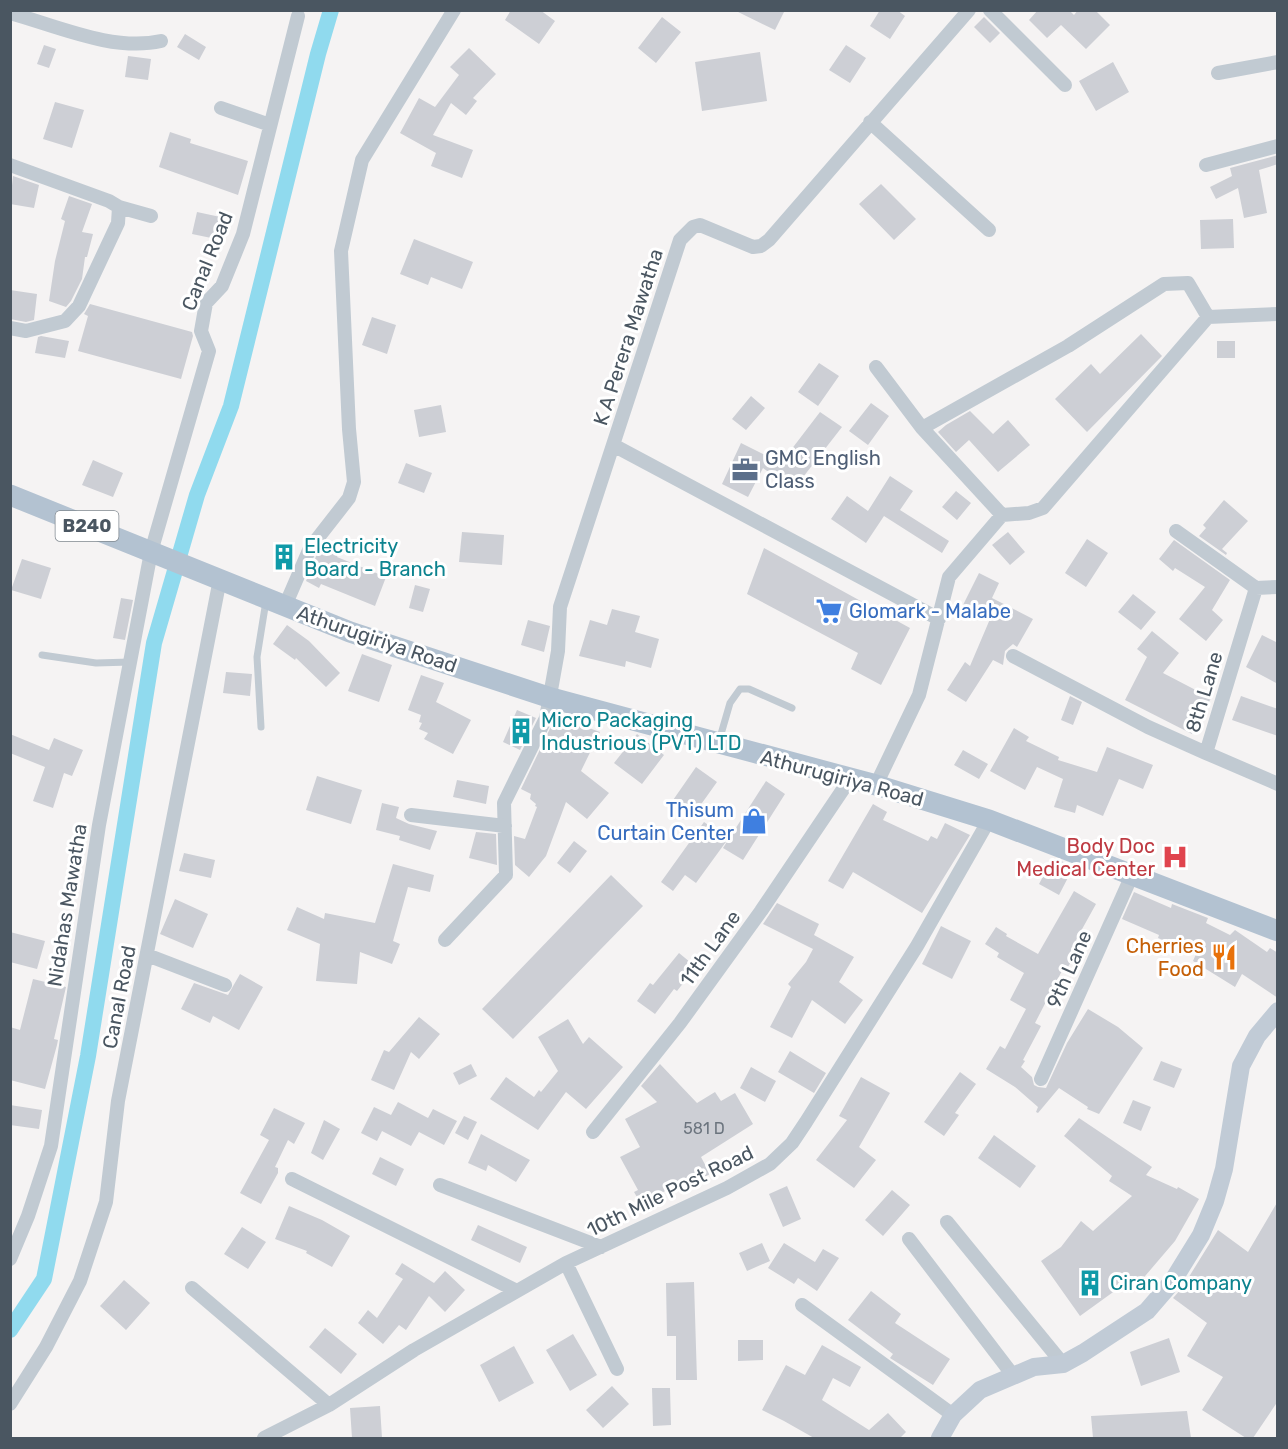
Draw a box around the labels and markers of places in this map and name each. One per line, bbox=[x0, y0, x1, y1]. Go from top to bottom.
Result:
place label: GMC English Class bbox=[765, 446, 881, 493]
office icon: GMC English Class bbox=[730, 455, 760, 485]
place label: Electricity Board - Branch bbox=[304, 534, 446, 581]
building icon: Electricity Board - Branch bbox=[269, 542, 299, 572]
supermarket icon: Glomark - Malabe bbox=[814, 596, 844, 626]
place label: Glomark - Malabe bbox=[849, 599, 1011, 623]
place label: Micro Packaging Industrious (PVT) LTD bbox=[541, 708, 741, 755]
building icon: Micro Packaging Industrious (PVT) LTD bbox=[506, 716, 536, 746]
place label: Thisum Curtain Center bbox=[597, 798, 734, 845]
shop icon: Thisum Curtain Center bbox=[739, 806, 769, 836]
place label: Body Doc Medical Center bbox=[1016, 834, 1155, 881]
hospital icon: Body Doc Medical Center bbox=[1160, 842, 1190, 872]
place label: Cherries Food bbox=[1126, 934, 1204, 981]
restaurant icon: Cherries Food bbox=[1209, 942, 1239, 972]
building icon: Ciran Company bbox=[1075, 1268, 1105, 1298]
place label: Ciran Company bbox=[1110, 1271, 1252, 1295]

